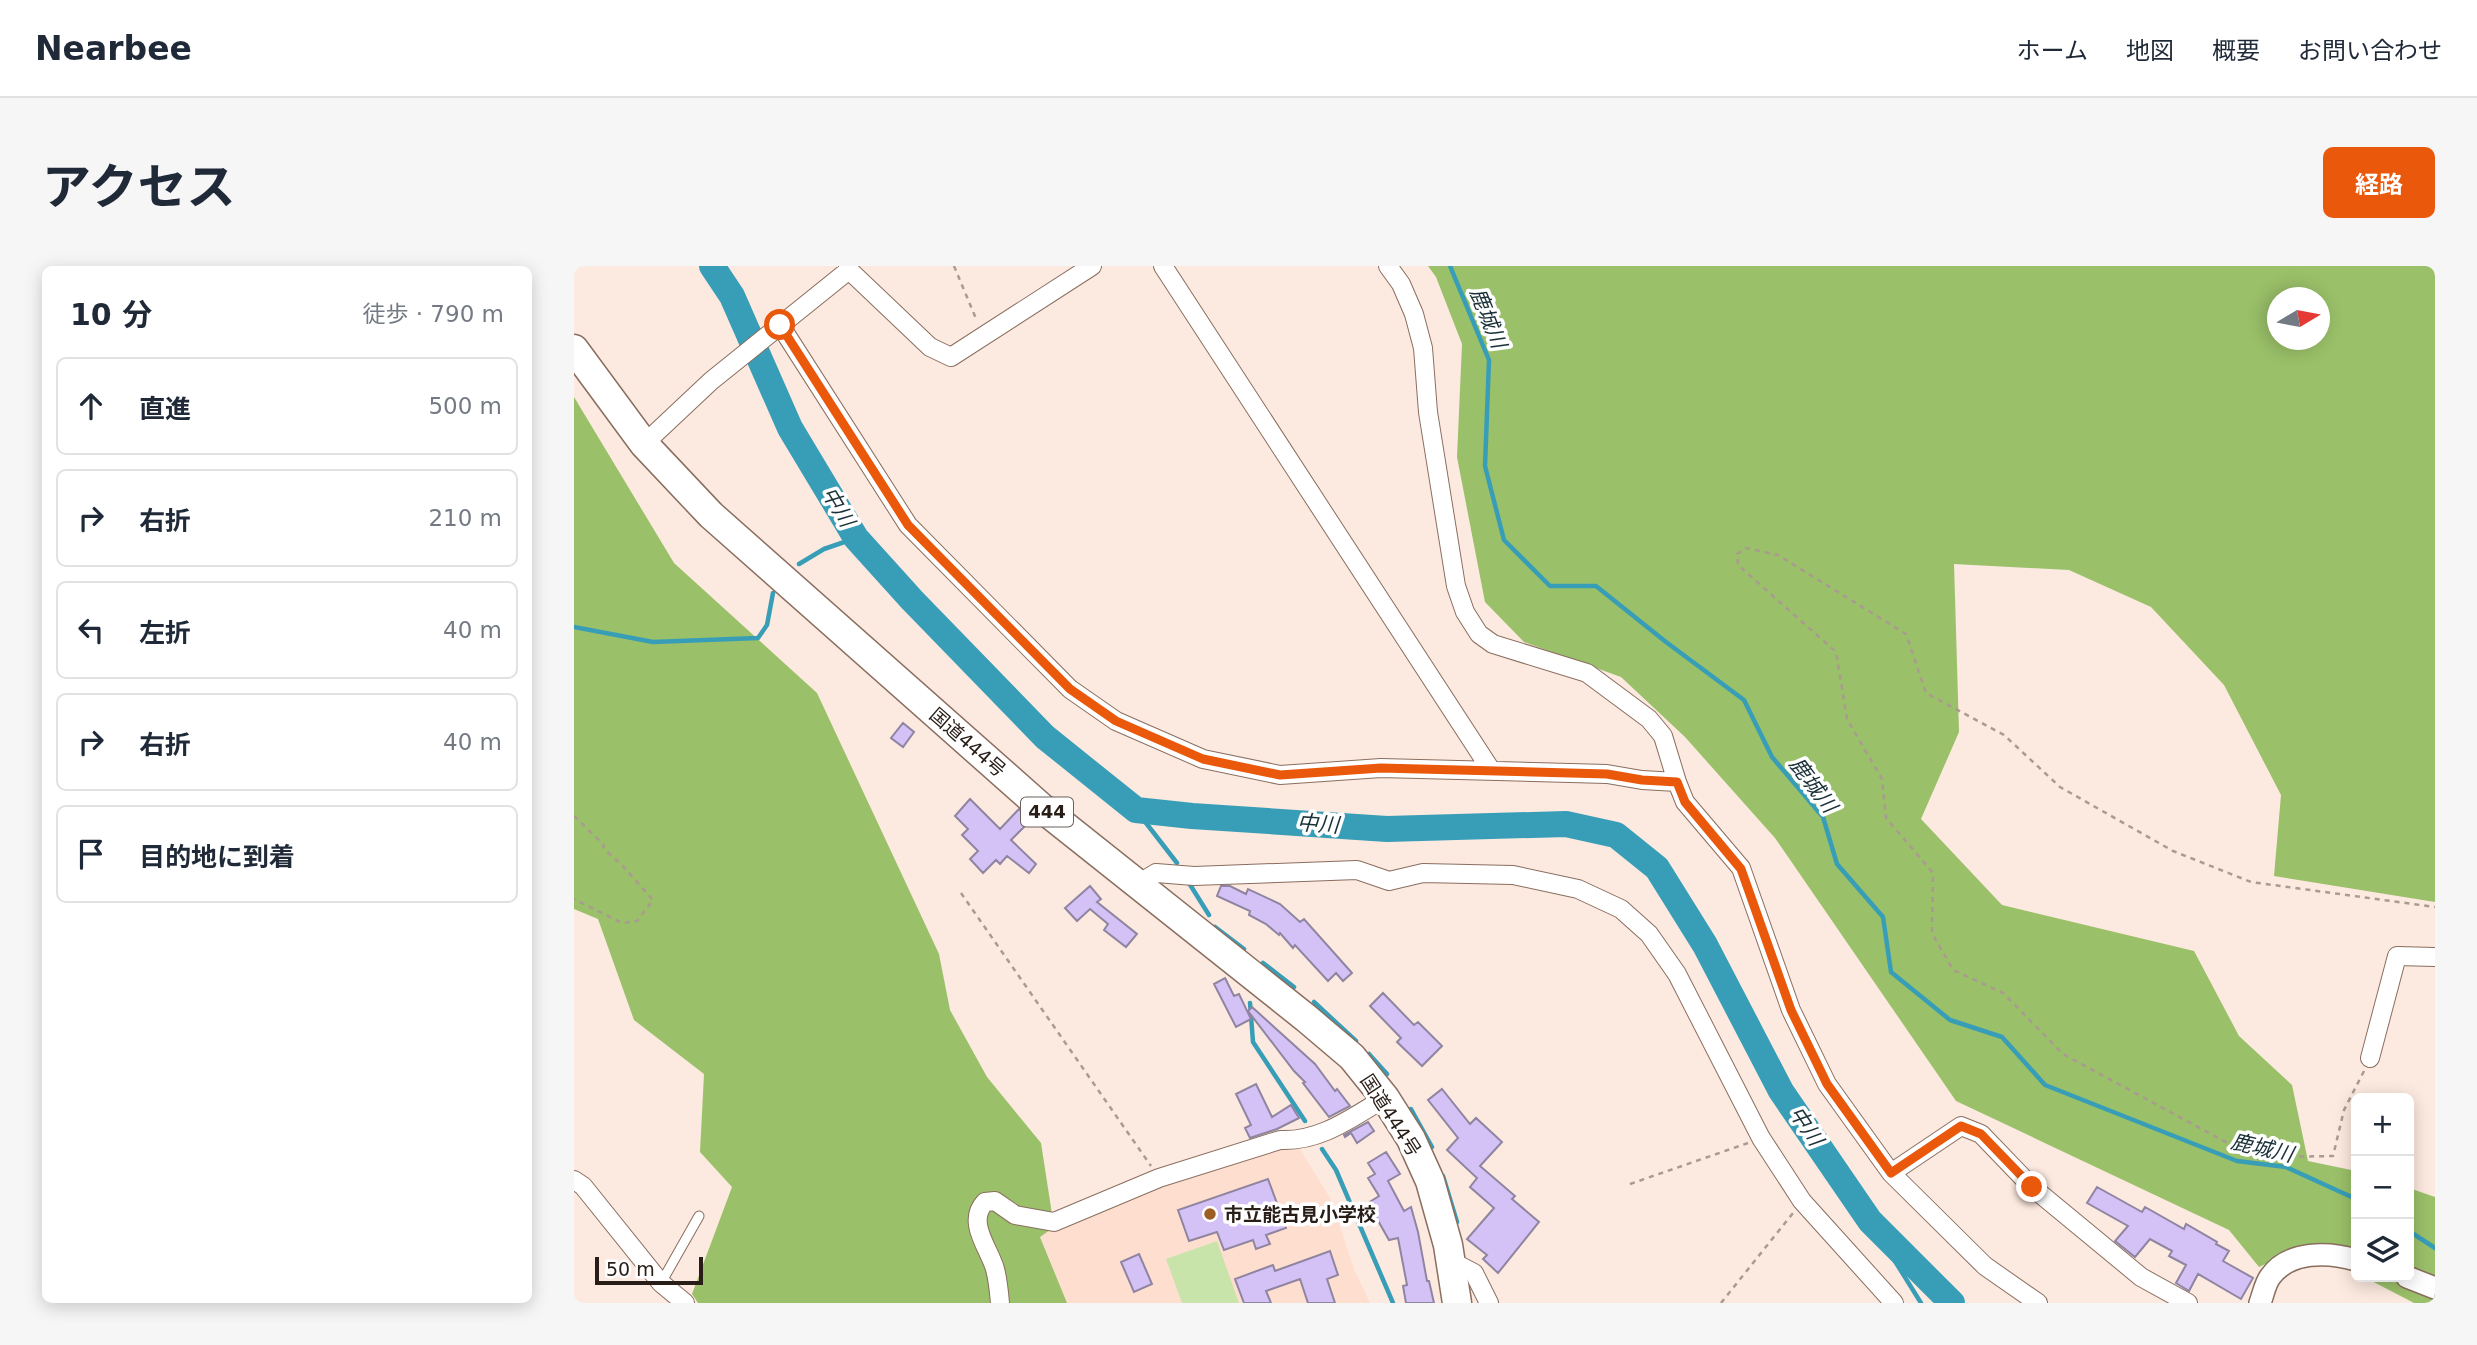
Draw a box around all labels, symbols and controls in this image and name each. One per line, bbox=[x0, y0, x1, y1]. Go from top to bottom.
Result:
text: Nearbee bbox=[35, 29, 192, 68]
text: ホーム bbox=[2017, 37, 2088, 65]
text: 地図 bbox=[2126, 37, 2174, 65]
text: 概要 bbox=[2212, 37, 2260, 65]
text: お問い合わせ bbox=[2298, 37, 2442, 65]
button: 経路 bbox=[2323, 147, 2435, 218]
text: アクセス bbox=[42, 159, 236, 216]
water label: 鹿城川 bbox=[1465, 284, 1512, 354]
north arrow bbox=[2267, 287, 2330, 350]
text: 10 分 bbox=[70, 297, 152, 332]
text: 徒歩 · 790 m bbox=[362, 301, 504, 327]
route start bbox=[764, 309, 795, 340]
icon: ahead bbox=[72, 387, 110, 425]
text: 500 m bbox=[428, 393, 502, 419]
text: 直進 bbox=[139, 394, 191, 424]
water label: 中川 bbox=[817, 483, 860, 533]
icon: right bbox=[72, 499, 110, 537]
text: 210 m bbox=[428, 505, 502, 531]
text: 右折 bbox=[139, 506, 191, 536]
icon: left bbox=[72, 611, 110, 649]
text: 40 m bbox=[443, 617, 502, 643]
text: 左折 bbox=[139, 618, 191, 648]
street label: 国道444号 bbox=[926, 703, 1010, 781]
icon: right bbox=[72, 723, 110, 761]
text: 40 m bbox=[443, 729, 502, 755]
text: 右折 bbox=[139, 730, 191, 760]
water label: 鹿城川 bbox=[1784, 753, 1843, 819]
road number: 444 bbox=[1021, 798, 1073, 826]
water label: 中川 bbox=[1296, 811, 1342, 838]
icon: arrive bbox=[72, 835, 110, 873]
text: 目的地に到着 bbox=[139, 842, 295, 872]
street label: 国道444号 bbox=[1356, 1070, 1426, 1160]
map controls bbox=[2351, 1093, 2414, 1282]
button: + bbox=[2351, 1093, 2414, 1156]
water label: 中川 bbox=[1784, 1102, 1829, 1152]
water label: 鹿城川 bbox=[2229, 1129, 2297, 1167]
button: − bbox=[2351, 1156, 2414, 1219]
route end bbox=[2016, 1171, 2047, 1202]
place label: 市立能古見小学校 bbox=[1224, 1203, 1376, 1225]
marker: 市立能古見小学校 bbox=[1202, 1206, 1218, 1222]
button: layers bbox=[2351, 1219, 2414, 1282]
scale bar bbox=[595, 1254, 704, 1286]
text: 50 m bbox=[606, 1258, 655, 1280]

